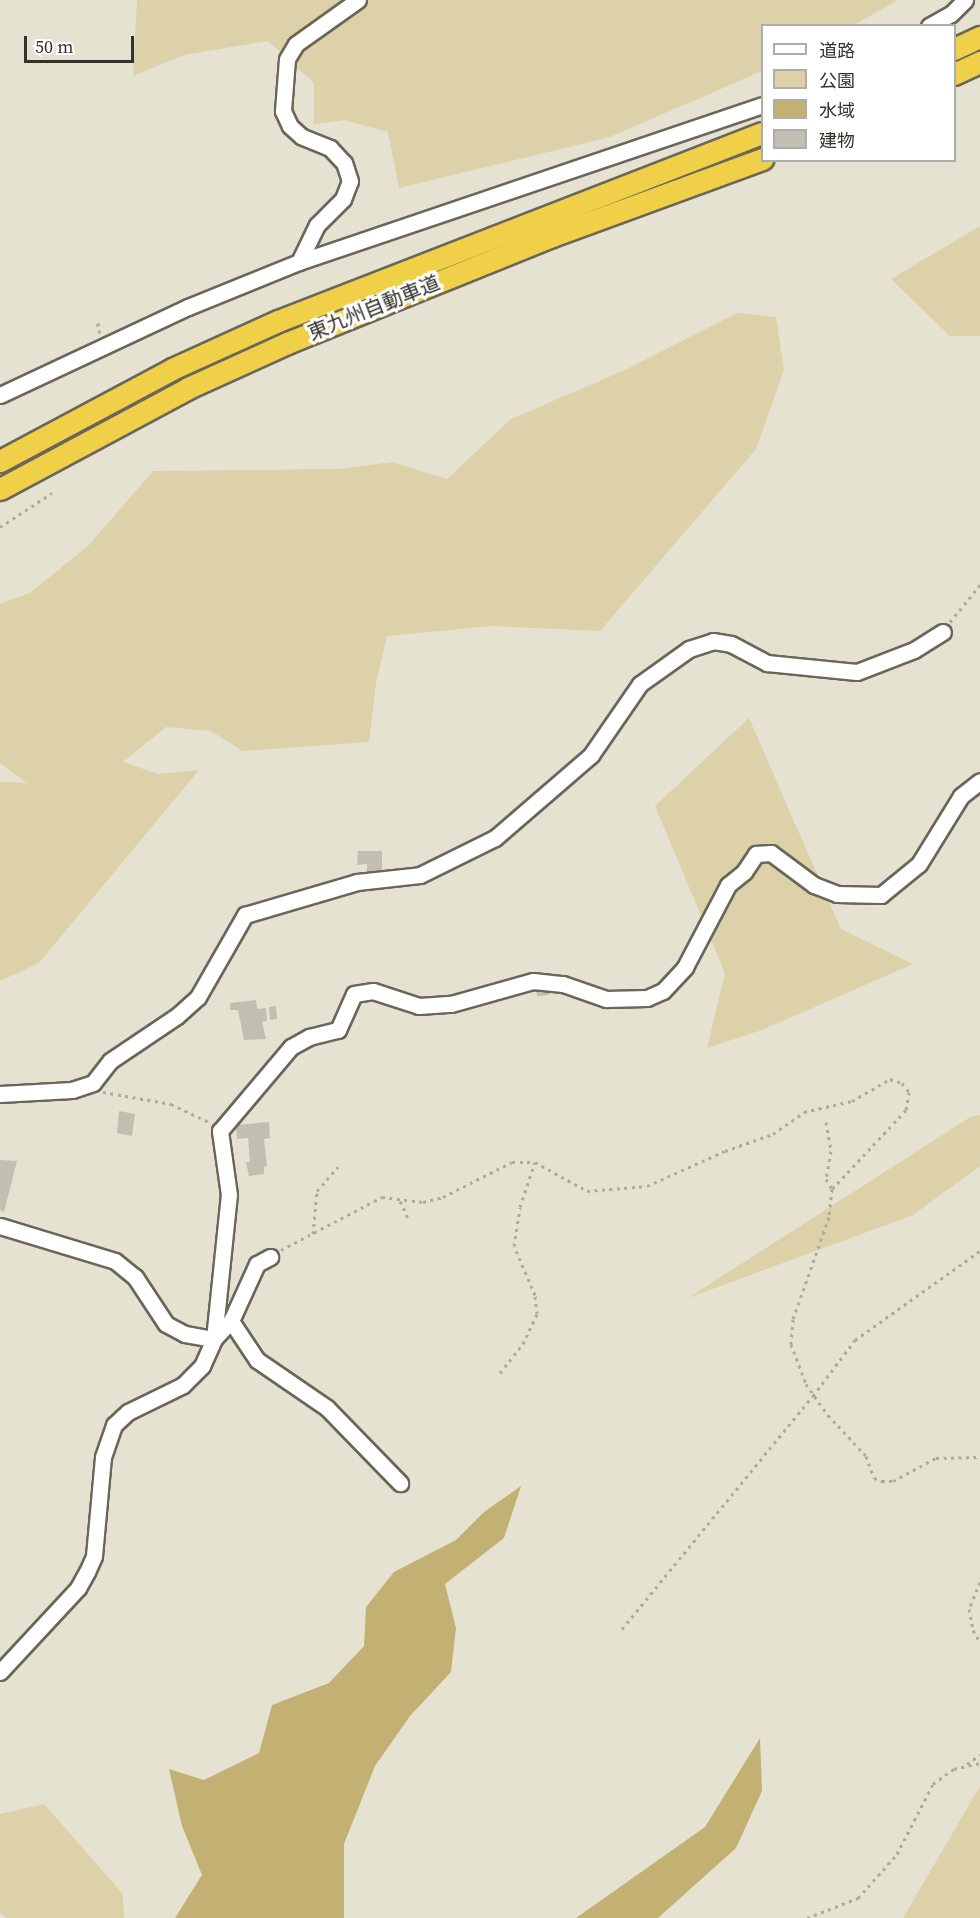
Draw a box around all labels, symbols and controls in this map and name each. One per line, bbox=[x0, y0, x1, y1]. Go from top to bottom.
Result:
scale bar bbox=[27, 24, 136, 62]
legend bbox=[761, 24, 956, 162]
text: 50 m bbox=[35, 34, 73, 59]
text: 道路 bbox=[819, 38, 855, 63]
text: 公園 bbox=[819, 68, 855, 93]
text: 水域 bbox=[819, 98, 855, 123]
text: 建物 bbox=[819, 128, 855, 153]
street label: 東九州自動車道 bbox=[305, 271, 443, 345]

